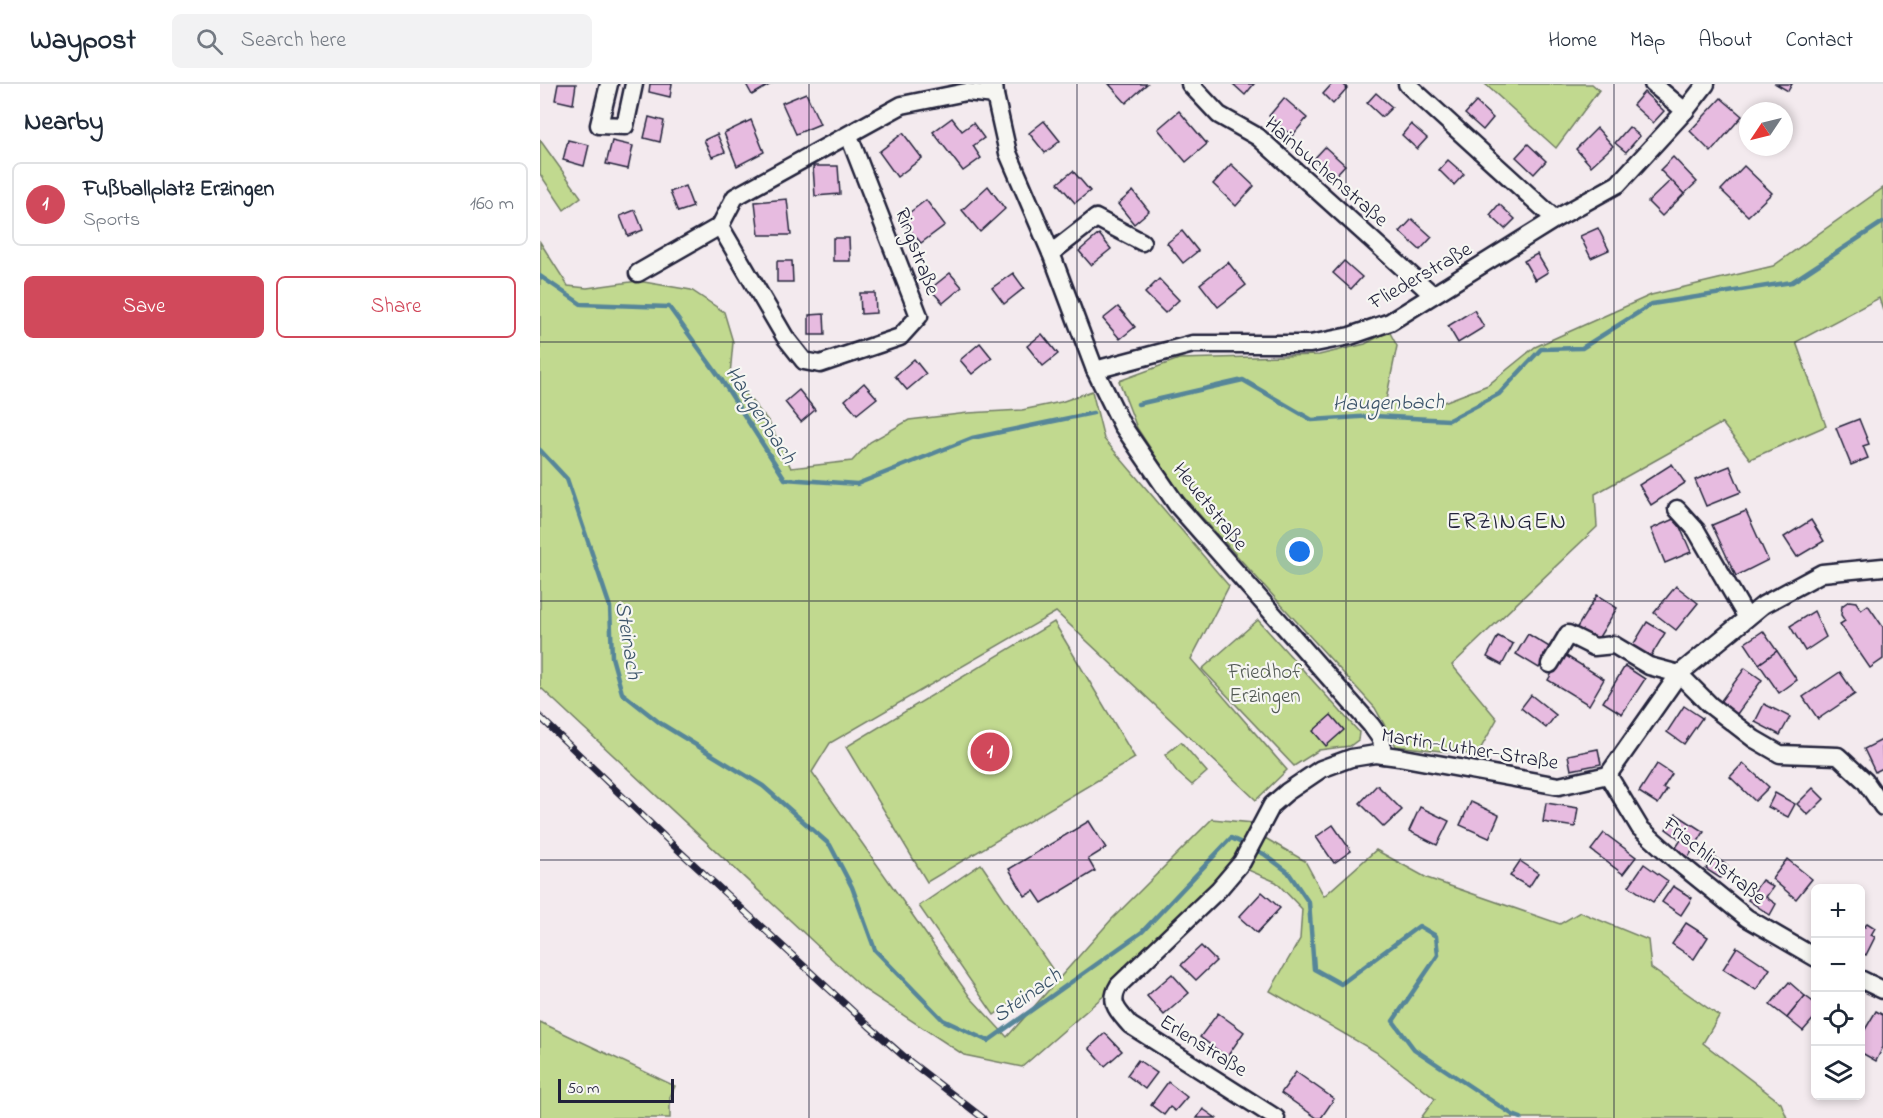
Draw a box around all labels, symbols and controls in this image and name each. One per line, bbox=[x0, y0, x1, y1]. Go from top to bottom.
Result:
search box bbox=[172, 14, 592, 68]
text: Waypost bbox=[30, 21, 136, 62]
icon: search bbox=[193, 25, 226, 58]
text: Search here bbox=[241, 25, 346, 57]
text: Home bbox=[1548, 26, 1597, 56]
text: Map bbox=[1630, 26, 1665, 56]
text: About bbox=[1698, 26, 1752, 56]
text: Contact bbox=[1785, 26, 1853, 56]
north arrow bbox=[1739, 102, 1793, 156]
text: Nearby bbox=[24, 104, 103, 142]
street label: Hainbuchenstraße bbox=[1257, 110, 1395, 235]
text: Fußballplatz Erzingen bbox=[83, 174, 274, 206]
text: 1 bbox=[42, 190, 49, 219]
text: 160 m bbox=[470, 190, 514, 219]
street label: Ringstraße bbox=[884, 204, 947, 301]
text: Sports bbox=[83, 206, 140, 235]
street label: Fliederstraße bbox=[1363, 235, 1478, 319]
button: Save bbox=[24, 276, 264, 338]
button: Share bbox=[276, 276, 516, 338]
water label: Haugenbach bbox=[716, 360, 804, 472]
water label: Haugenbach bbox=[1332, 387, 1445, 421]
street label: Heuetstraße bbox=[1164, 457, 1255, 558]
district label: ERZINGEN bbox=[1446, 505, 1568, 540]
your location bbox=[1285, 537, 1314, 566]
water label: Steinach bbox=[605, 599, 649, 682]
park label: Friedhof Erzingen bbox=[1227, 658, 1302, 714]
street label: Martin-Luther-Straße bbox=[1379, 721, 1561, 779]
pin: 1 bbox=[970, 730, 1010, 774]
street label: Frischlinstraße bbox=[1655, 810, 1773, 913]
map controls bbox=[1811, 884, 1865, 1100]
button: + bbox=[1811, 884, 1865, 938]
button: − bbox=[1811, 938, 1865, 992]
water label: Steinach bbox=[986, 961, 1069, 1032]
button: locate bbox=[1811, 992, 1865, 1046]
street label: Erlenstraße bbox=[1153, 1008, 1253, 1086]
button: layers bbox=[1811, 1046, 1865, 1100]
scale bar bbox=[558, 1076, 674, 1104]
text: 50 m bbox=[567, 1077, 599, 1101]

